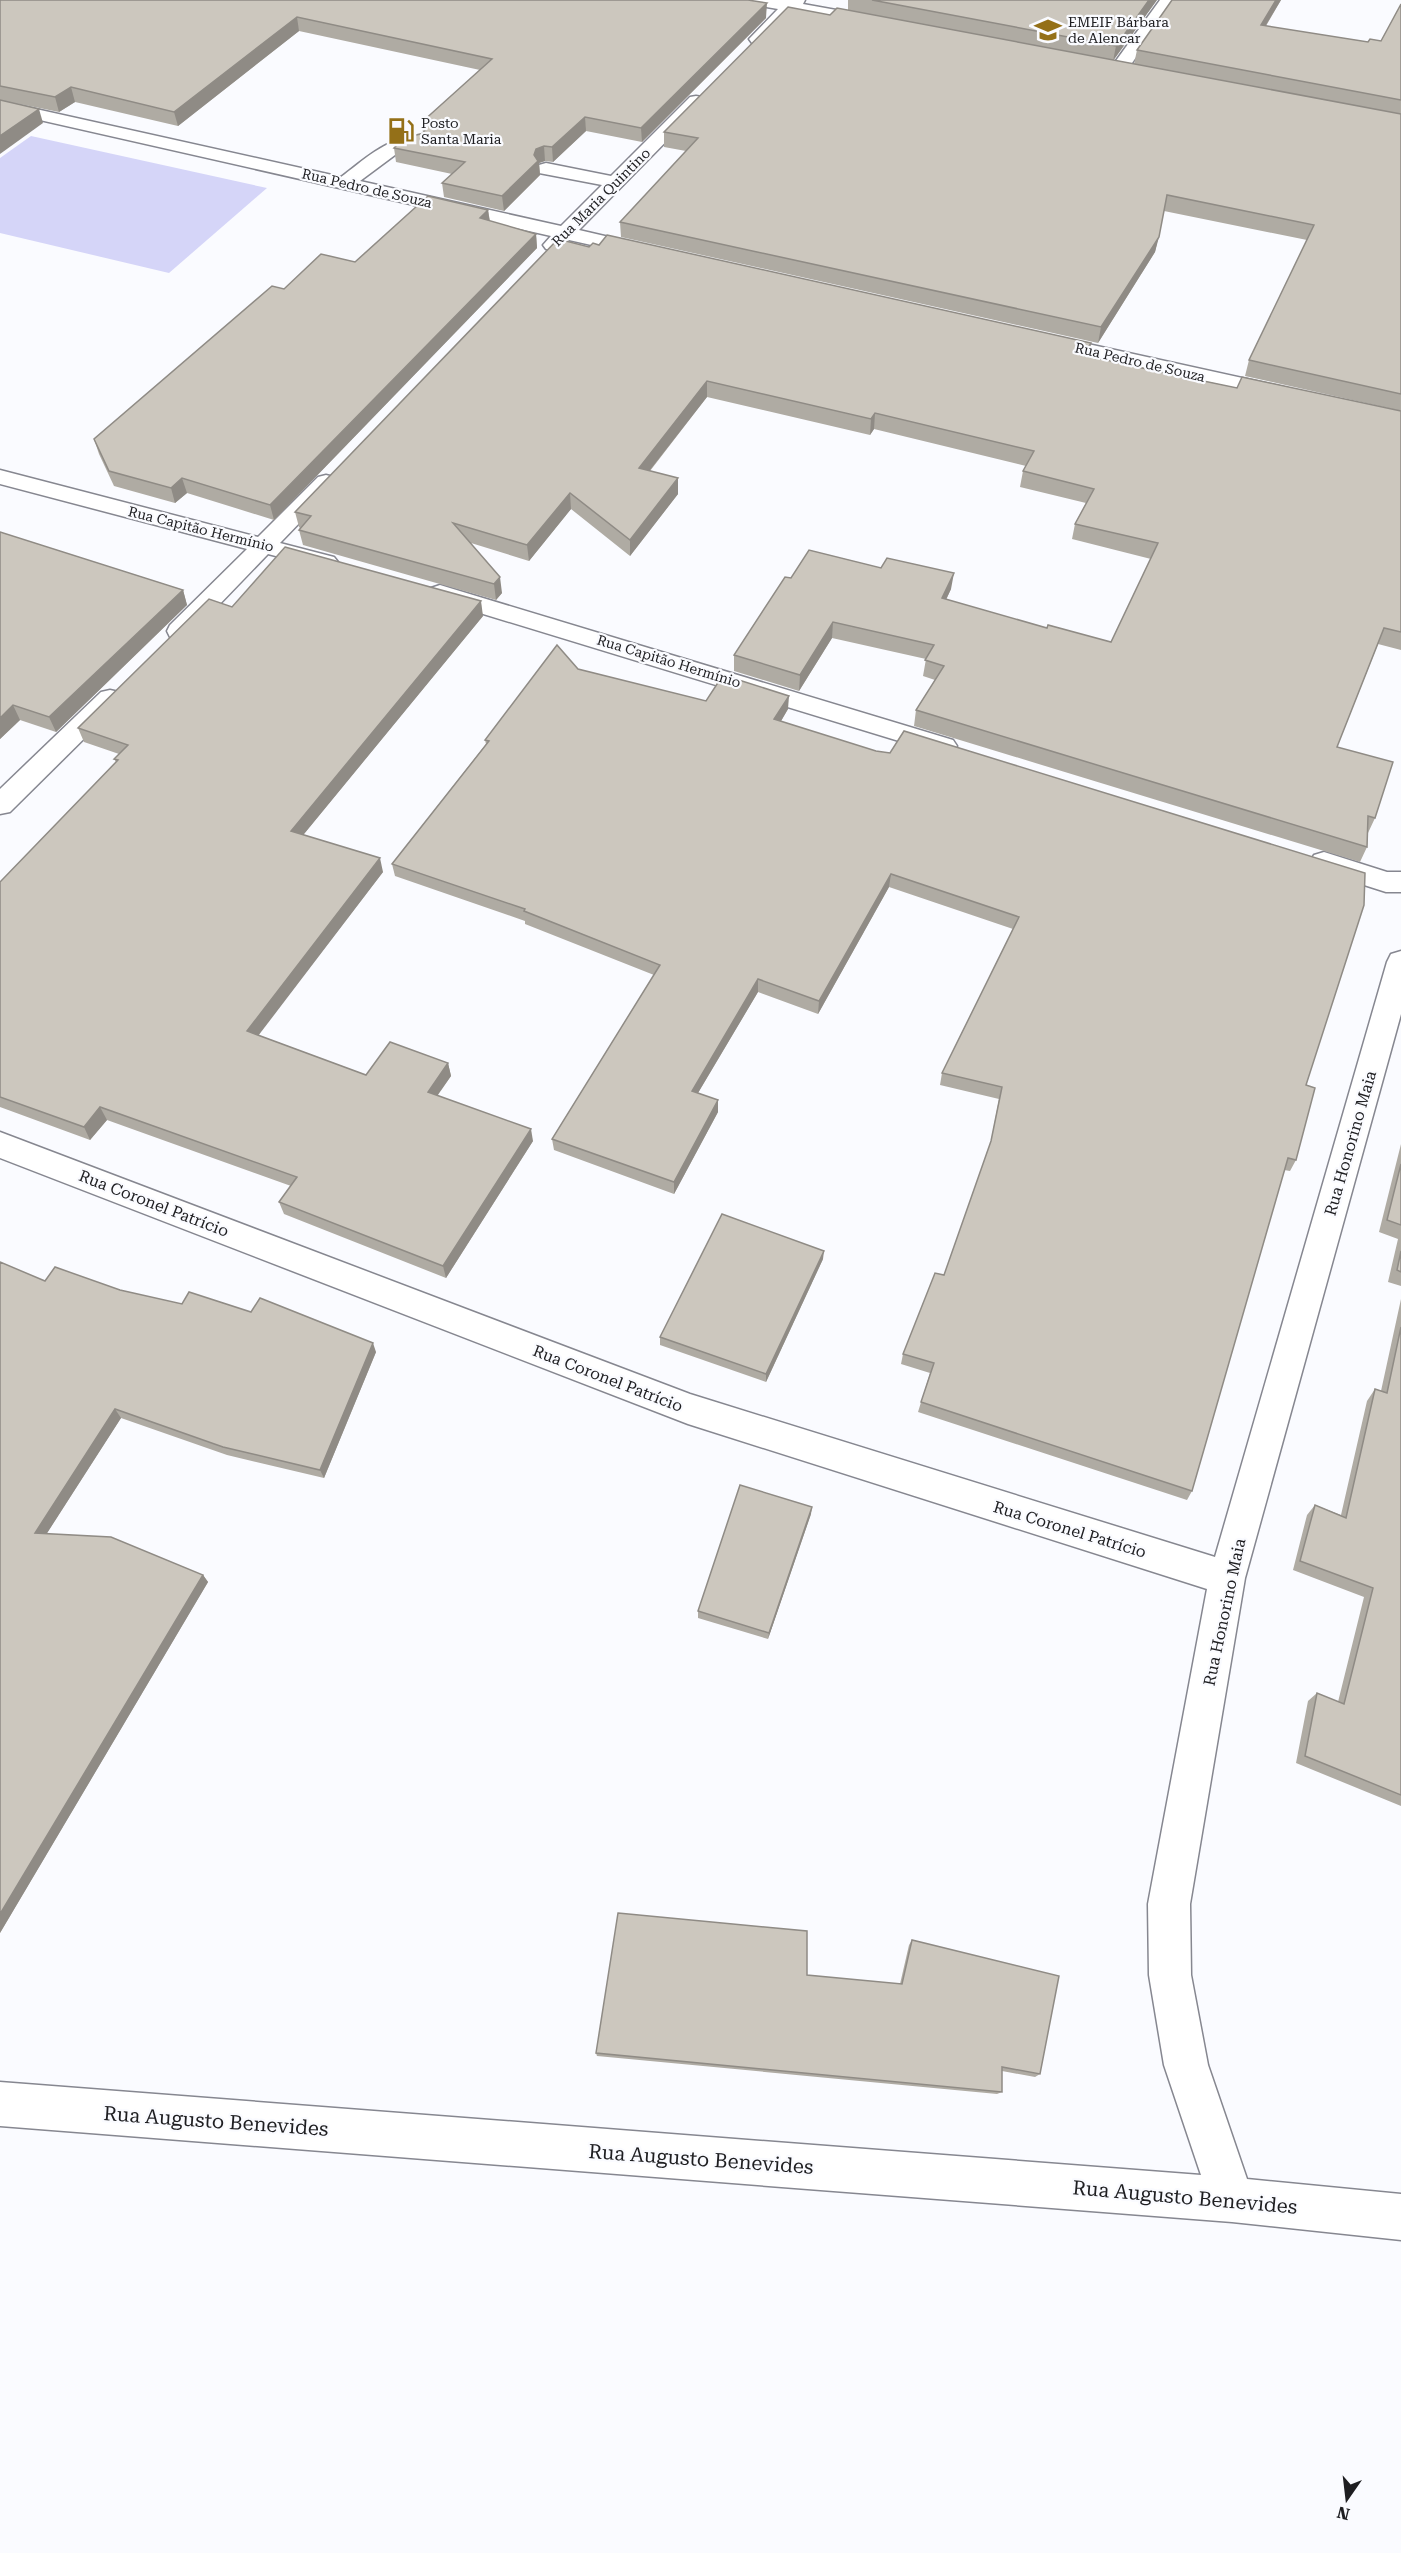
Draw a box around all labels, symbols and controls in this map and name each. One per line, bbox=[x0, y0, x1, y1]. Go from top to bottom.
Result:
place label: EMEIF Bárbara de Alencar bbox=[1068, 14, 1169, 46]
school or university icon: EMEIF Bárbara de Alencar bbox=[1033, 15, 1063, 45]
place label: Posto Santa Maria bbox=[421, 115, 502, 147]
fuel station icon: Posto Santa Maria bbox=[386, 116, 416, 146]
street label: Rua Maria Quintino bbox=[549, 145, 653, 249]
street label: Rua Pedro de Souza bbox=[300, 165, 434, 211]
street label: Rua Pedro de Souza bbox=[1073, 339, 1207, 385]
street label: Rua Capitão Hermínio bbox=[126, 503, 276, 555]
street label: Rua Capitão Hermínio bbox=[595, 631, 743, 691]
street label: Rua Honorino Maia bbox=[1321, 1068, 1380, 1218]
street label: Rua Coronel Patrício bbox=[76, 1166, 232, 1241]
street label: Rua Coronel Patrício bbox=[530, 1341, 686, 1416]
street label: Rua Coronel Patrício bbox=[991, 1497, 1149, 1562]
street label: Rua Honorino Maia bbox=[1200, 1536, 1249, 1687]
street label: Rua Augusto Benevides bbox=[103, 2101, 329, 2141]
street label: Rua Augusto Benevides bbox=[588, 2139, 814, 2179]
street label: Rua Augusto Benevides bbox=[1072, 2175, 1298, 2219]
north arrow bbox=[1317, 2469, 1377, 2529]
text: N bbox=[1335, 2502, 1352, 2524]

